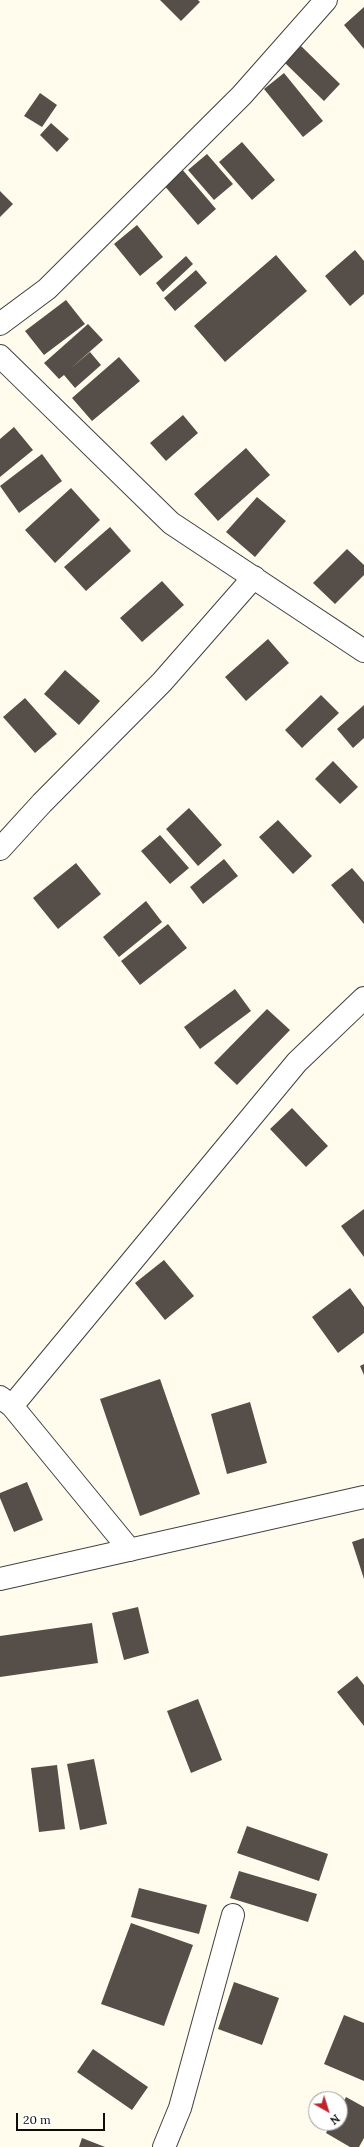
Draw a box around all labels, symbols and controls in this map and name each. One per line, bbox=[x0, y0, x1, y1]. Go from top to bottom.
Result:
north arrow bbox=[308, 2091, 348, 2131]
scale bar bbox=[18, 2105, 107, 2131]
text: N bbox=[327, 2111, 343, 2128]
text: 20 m bbox=[23, 2112, 51, 2127]

